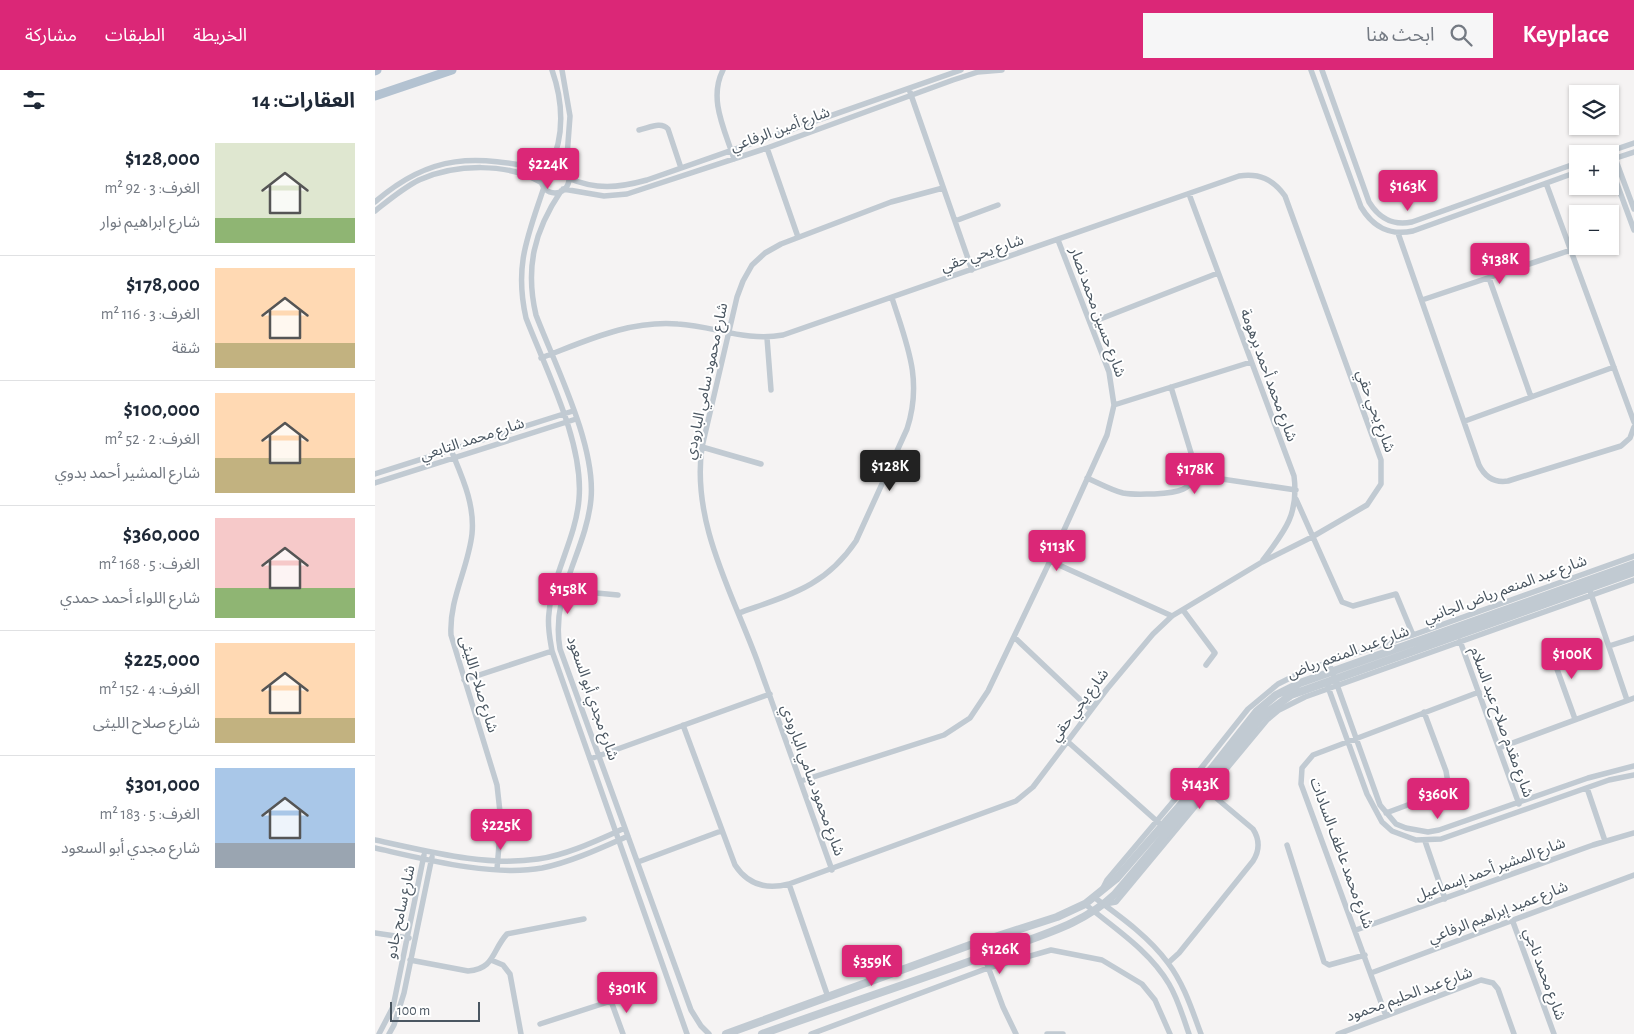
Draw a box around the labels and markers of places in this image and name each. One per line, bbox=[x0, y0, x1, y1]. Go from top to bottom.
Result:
pin: $224K bbox=[513, 148, 583, 190]
pin: $163K bbox=[1373, 170, 1443, 212]
pin: $138K bbox=[1465, 242, 1535, 285]
pin: $128K bbox=[855, 450, 925, 492]
pin: $178K bbox=[1160, 452, 1230, 495]
pin: $113K bbox=[1022, 530, 1092, 572]
pin: $158K bbox=[533, 572, 603, 615]
pin: $100K bbox=[1537, 638, 1607, 680]
pin: $143K bbox=[1165, 768, 1235, 810]
pin: $360K bbox=[1403, 778, 1473, 820]
pin: $225K bbox=[466, 808, 536, 851]
pin: $126K bbox=[965, 932, 1035, 975]
pin: $359K bbox=[837, 944, 907, 987]
pin: $301K bbox=[592, 972, 662, 1014]

